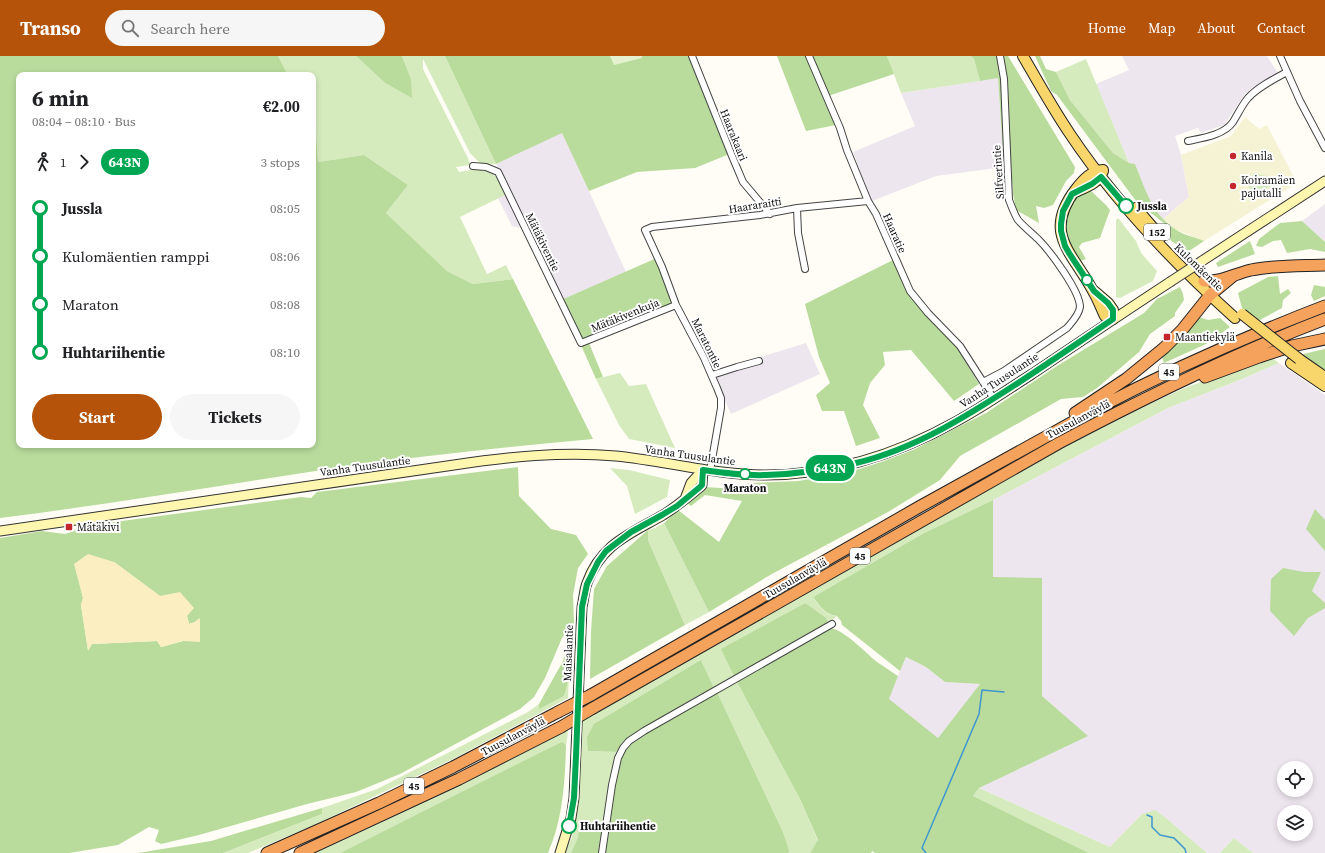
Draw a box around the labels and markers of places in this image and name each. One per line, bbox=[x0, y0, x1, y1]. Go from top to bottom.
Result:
place label: Kanila bbox=[1241, 149, 1273, 164]
marker: Kanila bbox=[1228, 151, 1238, 161]
place label: Koiramäen pajutalli bbox=[1241, 173, 1296, 201]
marker: Koiramäen pajutalli bbox=[1228, 181, 1238, 191]
marker: Jussla bbox=[1118, 198, 1134, 214]
place label: Jussla bbox=[1136, 199, 1167, 214]
unlabelled marker bbox=[1081, 274, 1093, 286]
place label: Maantiekylä bbox=[1175, 330, 1235, 345]
marker: Maantiekylä bbox=[1162, 332, 1172, 342]
marker: Maraton bbox=[739, 468, 751, 480]
place label: Maraton bbox=[723, 481, 767, 496]
place label: Mätäkivi bbox=[77, 520, 119, 535]
marker: Mätäkivi bbox=[64, 522, 74, 532]
marker: Huhtariihentie bbox=[561, 818, 577, 834]
place label: Huhtariihentie bbox=[580, 819, 656, 834]

